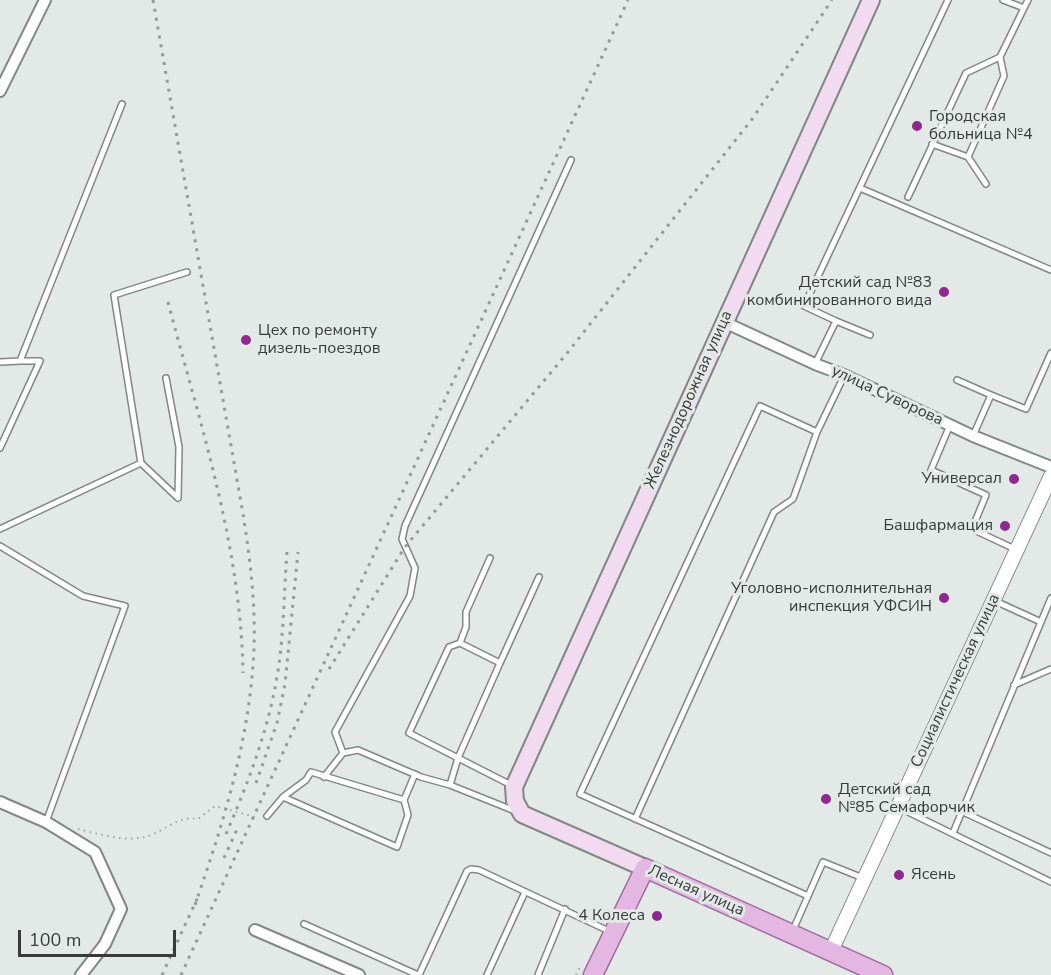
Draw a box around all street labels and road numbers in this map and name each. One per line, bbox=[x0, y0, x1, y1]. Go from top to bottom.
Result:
street label: Железнодорожная улица bbox=[641, 308, 737, 492]
street label: улица Суворова bbox=[828, 362, 946, 430]
street label: Социалистическая улица bbox=[907, 591, 1005, 771]
street label: Лесная улица bbox=[645, 861, 747, 921]

